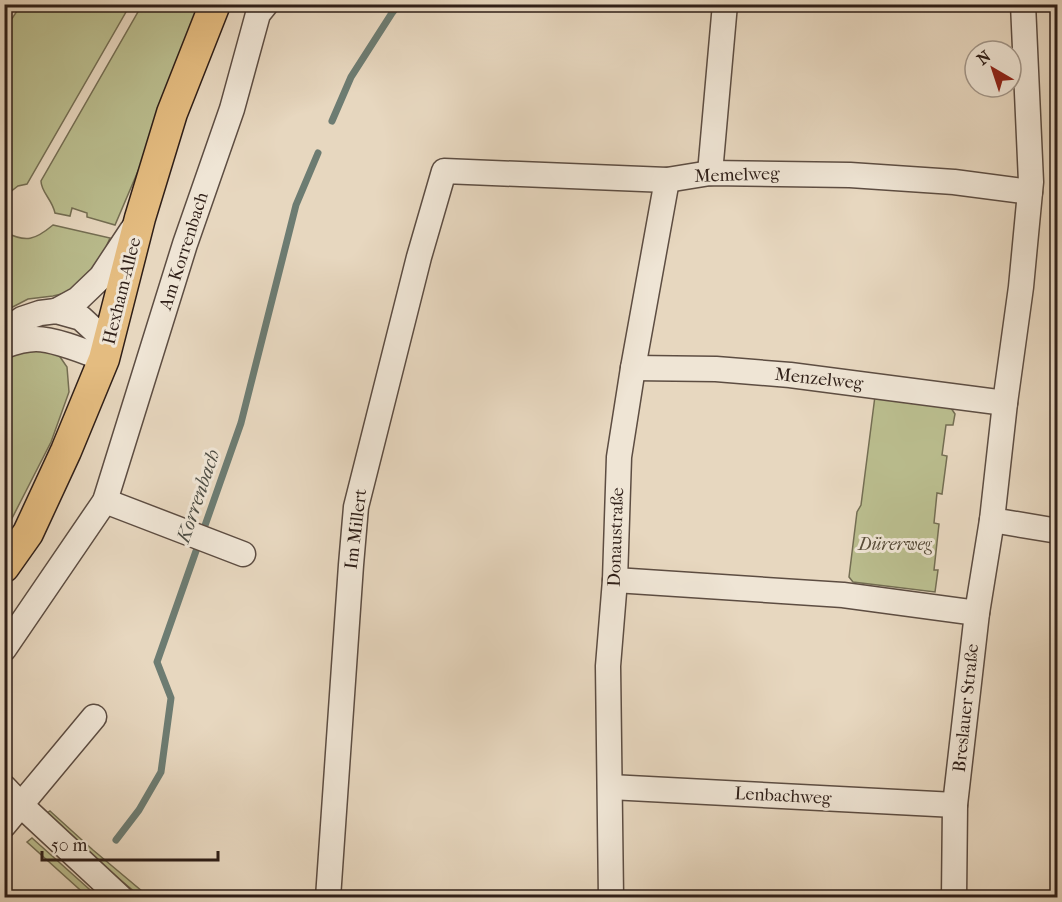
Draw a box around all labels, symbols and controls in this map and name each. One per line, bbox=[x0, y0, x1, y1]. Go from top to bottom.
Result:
north arrow bbox=[963, 39, 1023, 99]
text: N bbox=[973, 46, 995, 69]
street label: Memelweg bbox=[694, 163, 780, 187]
street label: Am Korrenbach bbox=[155, 190, 213, 313]
street label: Hexham-Allee bbox=[99, 235, 145, 347]
street label: Menzelweg bbox=[774, 364, 865, 394]
water label: Korrenbach bbox=[171, 446, 225, 548]
street label: Im Millert bbox=[341, 487, 371, 570]
street label: Donaustraße bbox=[604, 487, 628, 587]
park label: Dürerweg bbox=[857, 534, 933, 555]
street label: Breslauer Straße bbox=[949, 643, 983, 773]
street label: Lenbachweg bbox=[734, 783, 832, 809]
scale bar bbox=[42, 824, 218, 862]
text: 50 m bbox=[51, 835, 88, 856]

